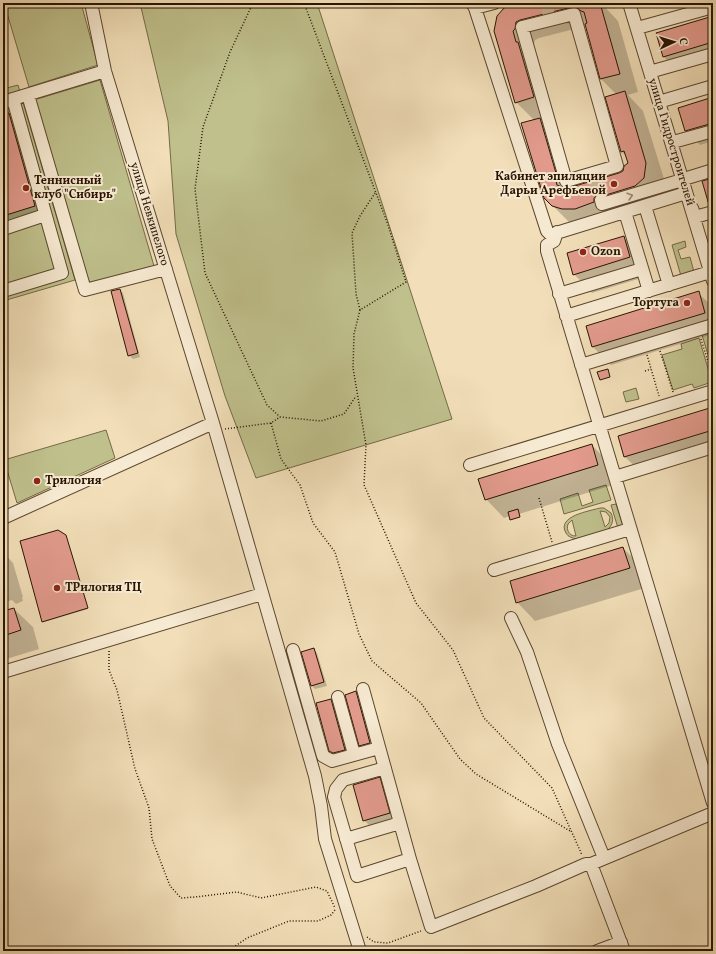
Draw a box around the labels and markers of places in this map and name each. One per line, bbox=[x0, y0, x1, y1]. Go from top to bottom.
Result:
place label: Кабинет эпиляции Дарьи Арефьевой bbox=[495, 169, 606, 199]
place label: Теннисный клуб "Сибирь" bbox=[34, 173, 116, 203]
marker: Кабинет эпиляции Дарьи Арефьевой bbox=[609, 179, 619, 189]
marker: Теннисный клуб "Сибирь" bbox=[21, 183, 31, 193]
place label: Ozon bbox=[591, 244, 621, 260]
marker: Ozon bbox=[578, 247, 588, 257]
place label: Тортуга bbox=[632, 295, 679, 311]
marker: Тортуга bbox=[682, 298, 692, 308]
place label: Трилогия bbox=[45, 473, 102, 489]
marker: Трилогия bbox=[32, 476, 42, 486]
place label: ТРилогия ТЦ bbox=[65, 580, 142, 596]
marker: ТРилогия ТЦ bbox=[52, 583, 62, 593]

